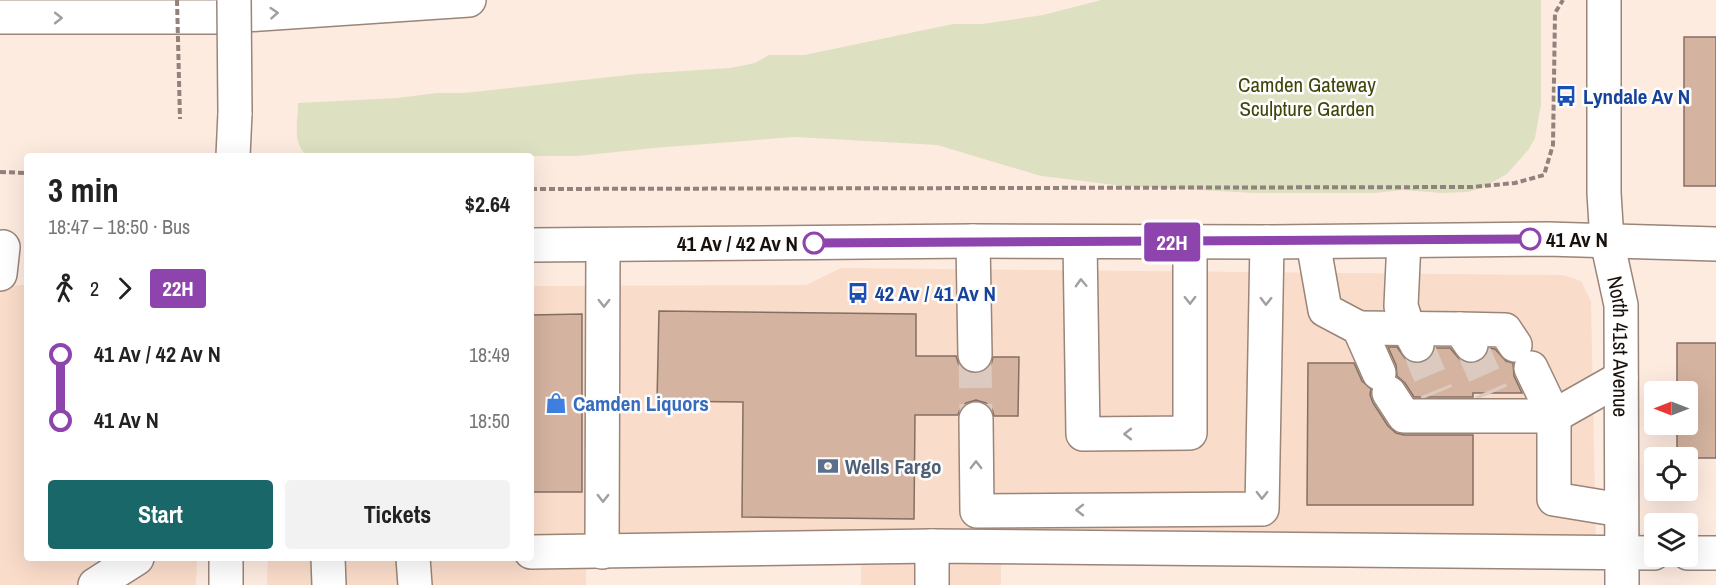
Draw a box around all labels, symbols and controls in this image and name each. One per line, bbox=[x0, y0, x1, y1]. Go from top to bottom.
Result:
one-way arrow bbox=[270, 7, 279, 20]
one-way arrow bbox=[54, 12, 63, 24]
park label: Camden Gateway Sculpture Garden bbox=[1238, 70, 1376, 123]
place label: Lyndale Av N bbox=[1583, 82, 1690, 111]
bus stop icon: Lyndale Av N bbox=[1554, 84, 1578, 108]
text: 3 min bbox=[48, 168, 119, 212]
text: $2.64 bbox=[465, 189, 510, 219]
text: 18:47 – 18:50 · Bus bbox=[48, 213, 190, 240]
line badge: 22H bbox=[1138, 222, 1206, 262]
place label: 41 Av N bbox=[1546, 225, 1608, 254]
text: 22H bbox=[1156, 228, 1188, 257]
marker: 41 Av N bbox=[1519, 228, 1541, 250]
place label: 41 Av / 42 Av N bbox=[677, 229, 798, 258]
marker: 41 Av / 42 Av N bbox=[803, 232, 825, 254]
icon: walk bbox=[48, 272, 81, 305]
icon: forward bbox=[108, 272, 141, 305]
street label: North 41st Avenue bbox=[1601, 273, 1636, 417]
text: 22H bbox=[162, 274, 194, 303]
text: 2 bbox=[90, 275, 99, 302]
place label: 42 Av / 41 Av N bbox=[875, 279, 996, 308]
one-way arrow bbox=[1074, 279, 1087, 288]
bus stop icon: 42 Av / 41 Av N bbox=[846, 281, 870, 305]
one-way arrow bbox=[1184, 296, 1196, 305]
one-way arrow bbox=[1259, 296, 1272, 305]
one-way arrow bbox=[598, 299, 610, 308]
text: 41 Av / 42 Av N bbox=[94, 339, 221, 369]
text: 18:49 bbox=[469, 341, 510, 368]
north arrow bbox=[1644, 381, 1698, 435]
map controls bbox=[1644, 381, 1698, 567]
place label: Camden Liquors bbox=[573, 389, 709, 418]
shop icon: Camden Liquors bbox=[544, 391, 568, 415]
text: 41 Av N bbox=[94, 405, 159, 435]
text: 18:50 bbox=[469, 407, 510, 434]
one-way arrow bbox=[1123, 427, 1132, 440]
button: locate bbox=[1644, 447, 1698, 501]
place label: Wells Fargo bbox=[845, 452, 941, 481]
bank icon: Wells Fargo bbox=[816, 454, 840, 478]
one-way arrow bbox=[970, 460, 982, 469]
button: Start bbox=[48, 480, 273, 549]
button: Tickets bbox=[285, 480, 510, 549]
one-way arrow bbox=[1256, 491, 1269, 500]
one-way arrow bbox=[597, 494, 609, 503]
one-way arrow bbox=[1076, 504, 1085, 516]
button: layers bbox=[1644, 513, 1698, 567]

